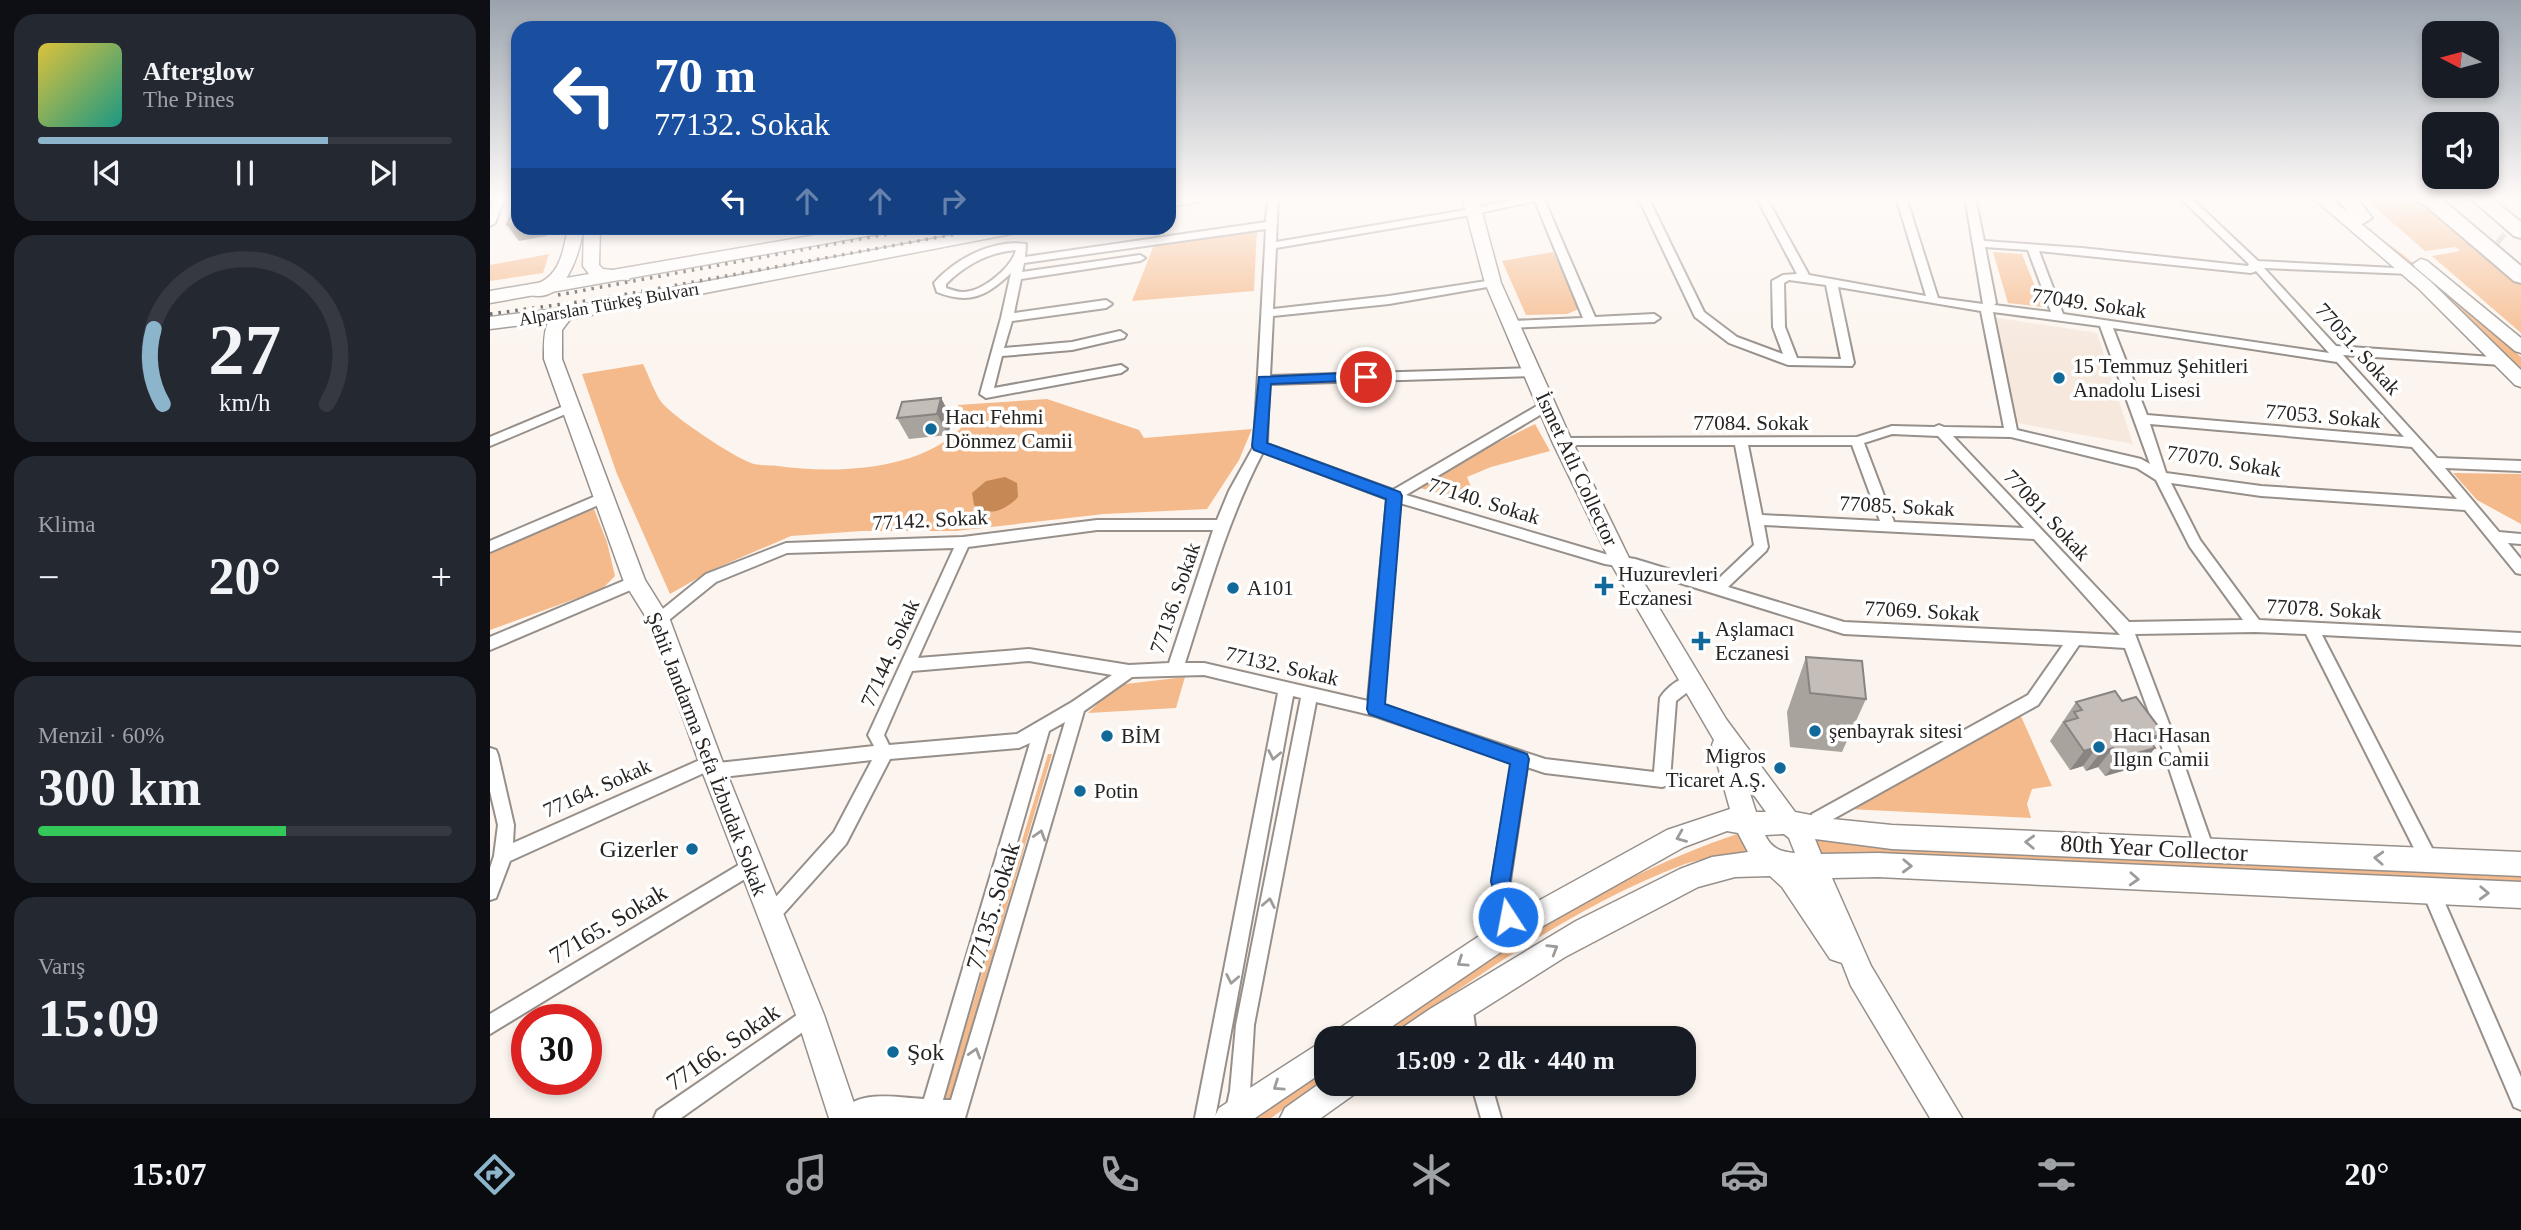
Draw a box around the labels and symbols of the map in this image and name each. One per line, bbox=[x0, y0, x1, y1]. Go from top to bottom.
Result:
north arrow bbox=[2422, 21, 2499, 98]
street label: Alparslan Türkeş Bulvarı bbox=[517, 278, 701, 330]
street label: 77049. Sokak bbox=[2030, 283, 2148, 323]
street label: 77051. Sokak bbox=[2310, 298, 2406, 400]
pin bbox=[1336, 347, 1396, 407]
place label: 15 Temmuz Şehitleri Anadolu Lisesi bbox=[2073, 354, 2249, 402]
marker: 15 Temmuz Şehitleri Anadolu Lisesi bbox=[2051, 370, 2067, 386]
street label: İsmet Atlı Collector bbox=[1531, 388, 1623, 550]
street label: 77053. Sokak bbox=[2264, 399, 2382, 433]
place label: Hacı Fehmi Dönmez Camii bbox=[945, 405, 1073, 453]
street label: 77084. Sokak bbox=[1693, 411, 1809, 435]
marker: Hacı Fehmi Dönmez Camii bbox=[923, 421, 939, 437]
street label: 77070. Sokak bbox=[2165, 440, 2283, 482]
street label: 77081. Sokak bbox=[1999, 465, 2096, 566]
street label: 77140. Sokak bbox=[1425, 473, 1543, 530]
street label: 77085. Sokak bbox=[1839, 491, 1956, 521]
street label: 77142. Sokak bbox=[872, 505, 989, 535]
street label: 77136. Sokak bbox=[1145, 539, 1205, 657]
place label: Huzurevleri Eczanesi bbox=[1618, 562, 1718, 610]
place label: A101 bbox=[1247, 576, 1294, 600]
marker: Huzurevleri Eczanesi bbox=[1596, 578, 1612, 594]
marker: A101 bbox=[1225, 580, 1241, 596]
street label: 77078. Sokak bbox=[2266, 594, 2383, 624]
street label: 77144. Sokak bbox=[856, 595, 925, 711]
street label: 77069. Sokak bbox=[1864, 596, 1981, 626]
street label: Şehit Jandarma Sefa İzbudak Sokak bbox=[642, 609, 773, 900]
place label: Aşlamacı Eczanesi bbox=[1715, 617, 1794, 665]
marker: Aşlamacı Eczanesi bbox=[1693, 633, 1709, 649]
street label: 77132. Sokak bbox=[1223, 641, 1341, 691]
place label: şenbayrak sitesi bbox=[1829, 719, 1963, 743]
marker: şenbayrak sitesi bbox=[1807, 723, 1823, 739]
place label: Hacı Hasan Ilgın Camii bbox=[2113, 723, 2211, 771]
place label: BİM bbox=[1121, 724, 1161, 748]
marker: BİM bbox=[1099, 728, 1115, 744]
marker: Hacı Hasan Ilgın Camii bbox=[2091, 739, 2107, 755]
place label: Migros Ticaret A.Ş. bbox=[1666, 744, 1766, 792]
one-way arrow bbox=[1267, 749, 1282, 761]
street label: 77164. Sokak bbox=[539, 753, 655, 822]
marker: Migros Ticaret A.Ş. bbox=[1772, 760, 1788, 776]
place label: Potin bbox=[1094, 779, 1139, 803]
marker: Potin bbox=[1072, 783, 1088, 799]
one-way arrow bbox=[1675, 828, 1687, 842]
one-way arrow bbox=[1031, 829, 1046, 841]
street label: 80th Year Collector bbox=[2060, 830, 2248, 866]
one-way arrow bbox=[2024, 835, 2035, 850]
place label: Gizerler bbox=[599, 836, 678, 862]
street label: 77135. Sokak bbox=[961, 839, 1025, 973]
marker: Gizerler bbox=[684, 841, 700, 857]
one-way arrow bbox=[2374, 851, 2385, 866]
one-way arrow bbox=[1902, 859, 1913, 874]
one-way arrow bbox=[2129, 872, 2140, 887]
street label: 77165. Sokak bbox=[545, 879, 671, 969]
position arrow bbox=[1471, 880, 1545, 954]
one-way arrow bbox=[2479, 886, 2490, 901]
one-way arrow bbox=[1261, 897, 1276, 909]
one-way arrow bbox=[1545, 945, 1558, 958]
one-way arrow bbox=[1457, 954, 1470, 967]
one-way arrow bbox=[1225, 973, 1240, 985]
street label: 77166. Sokak bbox=[661, 998, 785, 1096]
speed limit sign: 30 bbox=[511, 1004, 602, 1095]
place label: Şok bbox=[907, 1039, 944, 1065]
marker: Şok bbox=[885, 1044, 901, 1060]
one-way arrow bbox=[966, 1047, 981, 1059]
one-way arrow bbox=[1273, 1078, 1286, 1090]

